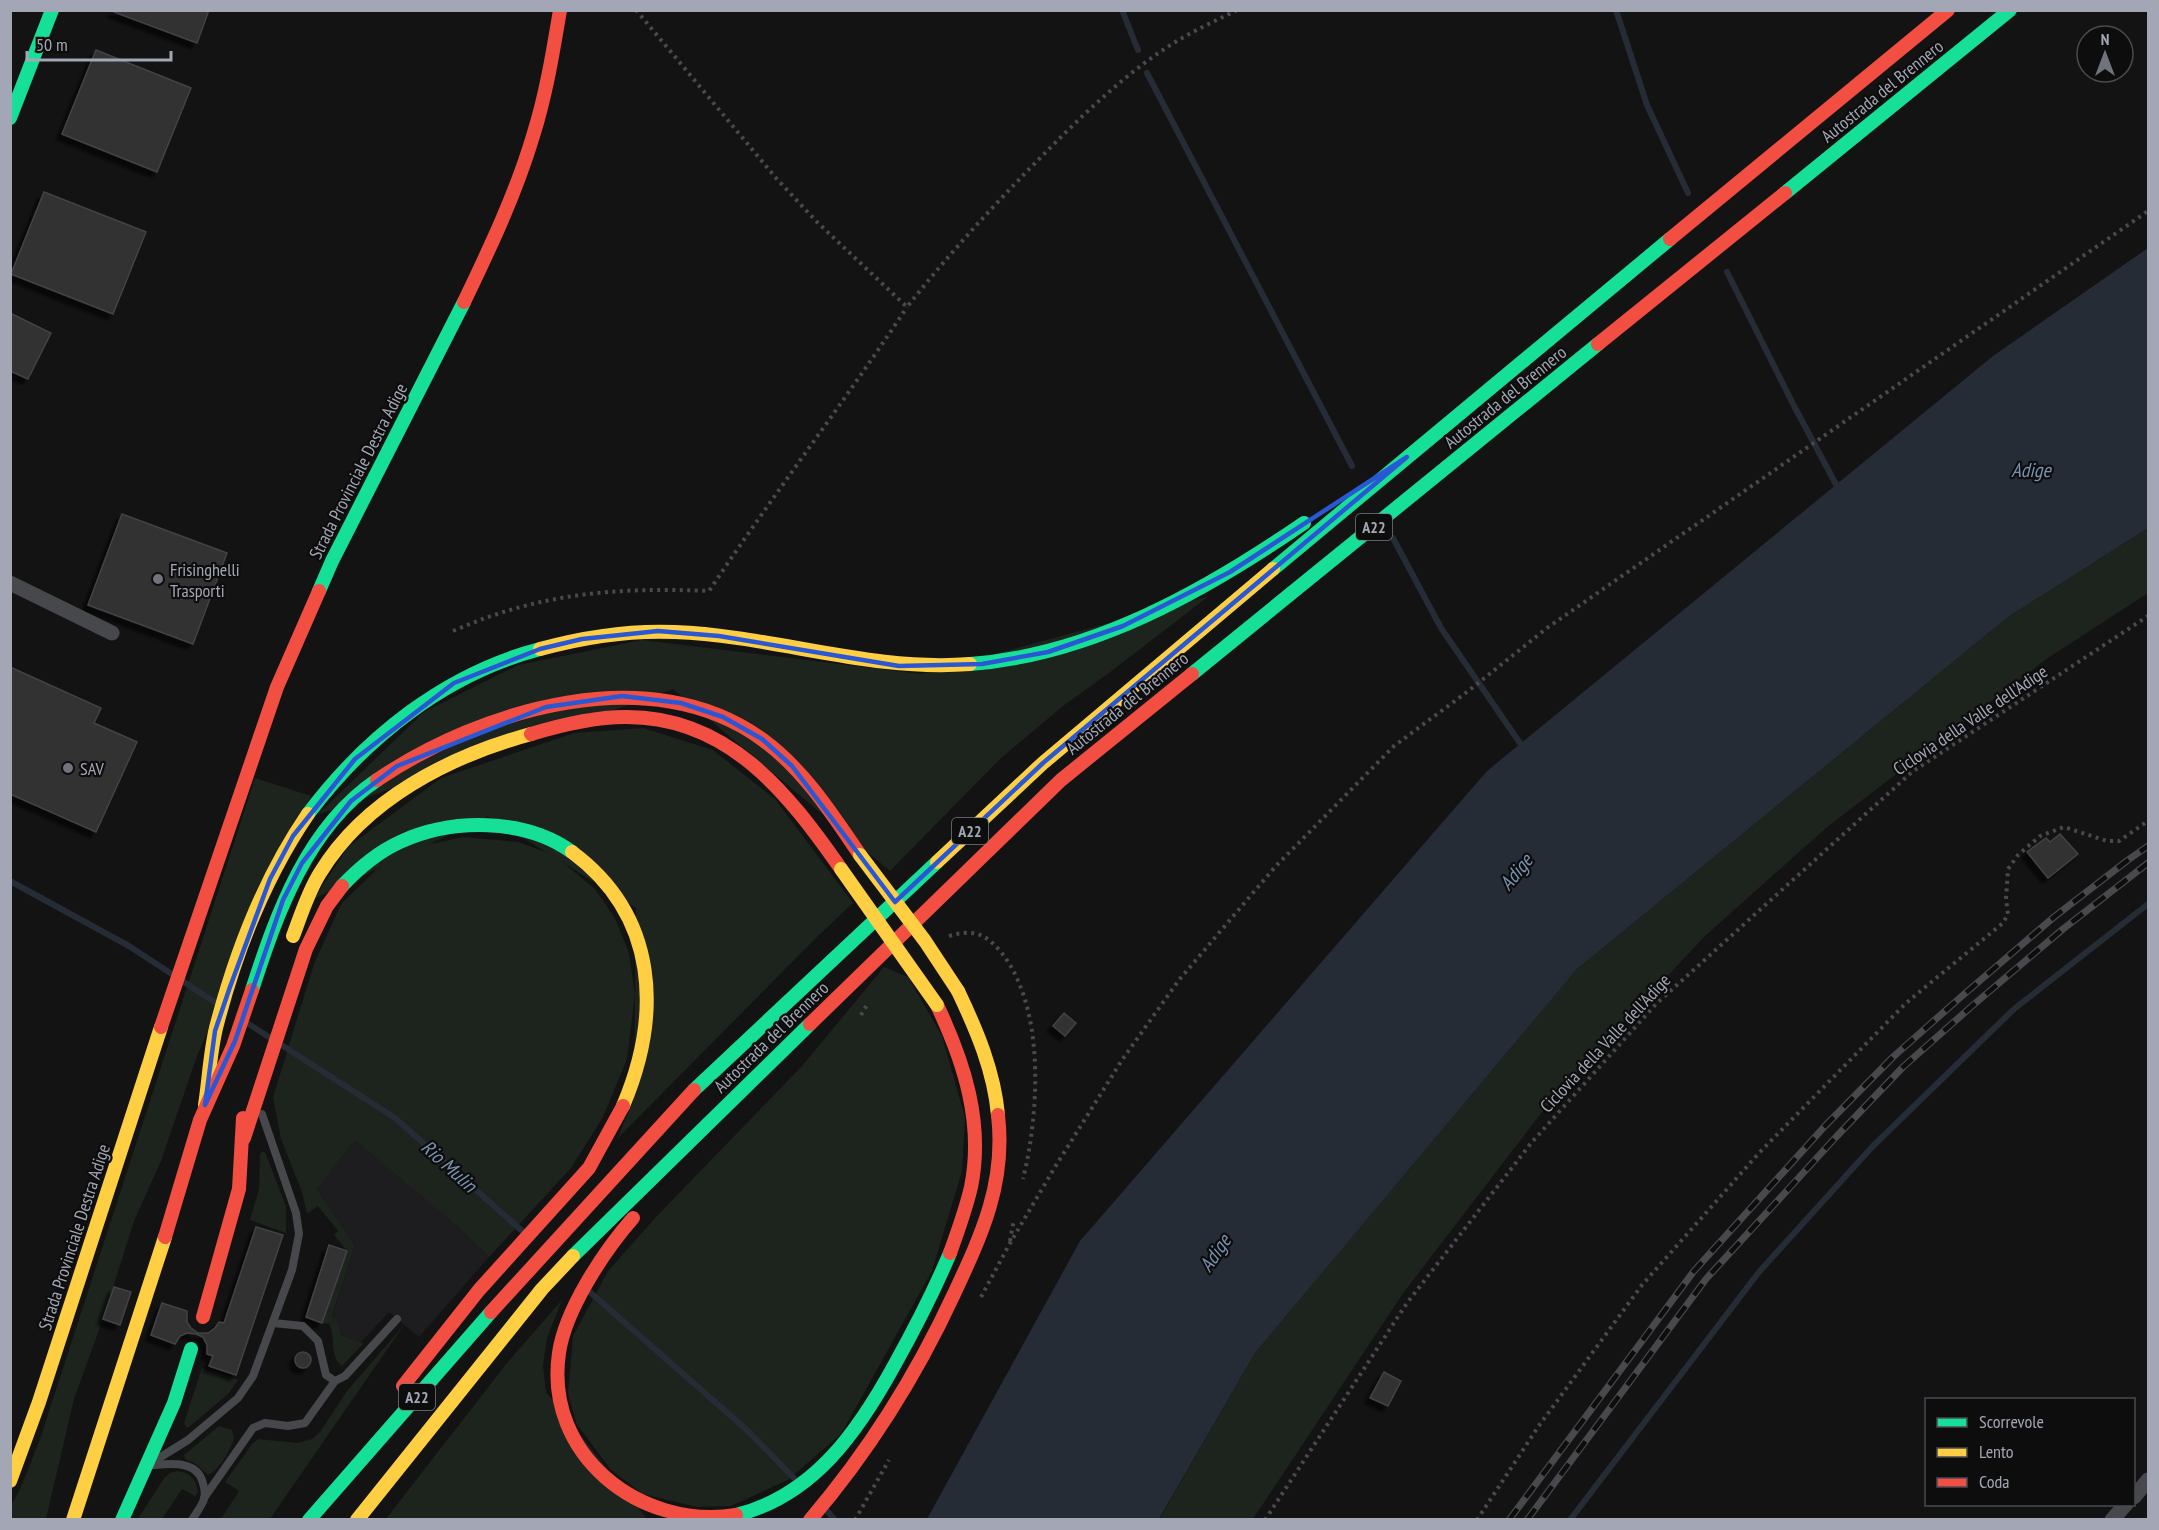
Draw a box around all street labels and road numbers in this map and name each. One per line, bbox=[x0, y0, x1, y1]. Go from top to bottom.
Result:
street label: Autostrada del Brennero bbox=[1816, 34, 1948, 147]
street label: Autostrada del Brennero bbox=[1439, 340, 1571, 453]
street label: Strada Provinciale Destra Adige bbox=[304, 379, 412, 563]
road number: A22 bbox=[1356, 514, 1392, 540]
street label: Autostrada del Brennero bbox=[1061, 646, 1193, 759]
street label: Ciclovia della Valle dell'Adige bbox=[1888, 660, 2052, 780]
road number: A22 bbox=[952, 818, 988, 844]
street label: Ciclovia della Valle dell'Adige bbox=[1535, 969, 1675, 1117]
street label: Autostrada del Brennero bbox=[709, 976, 833, 1098]
street label: Strada Provinciale Destra Adige bbox=[33, 1141, 115, 1333]
road number: A22 bbox=[399, 1384, 435, 1410]

